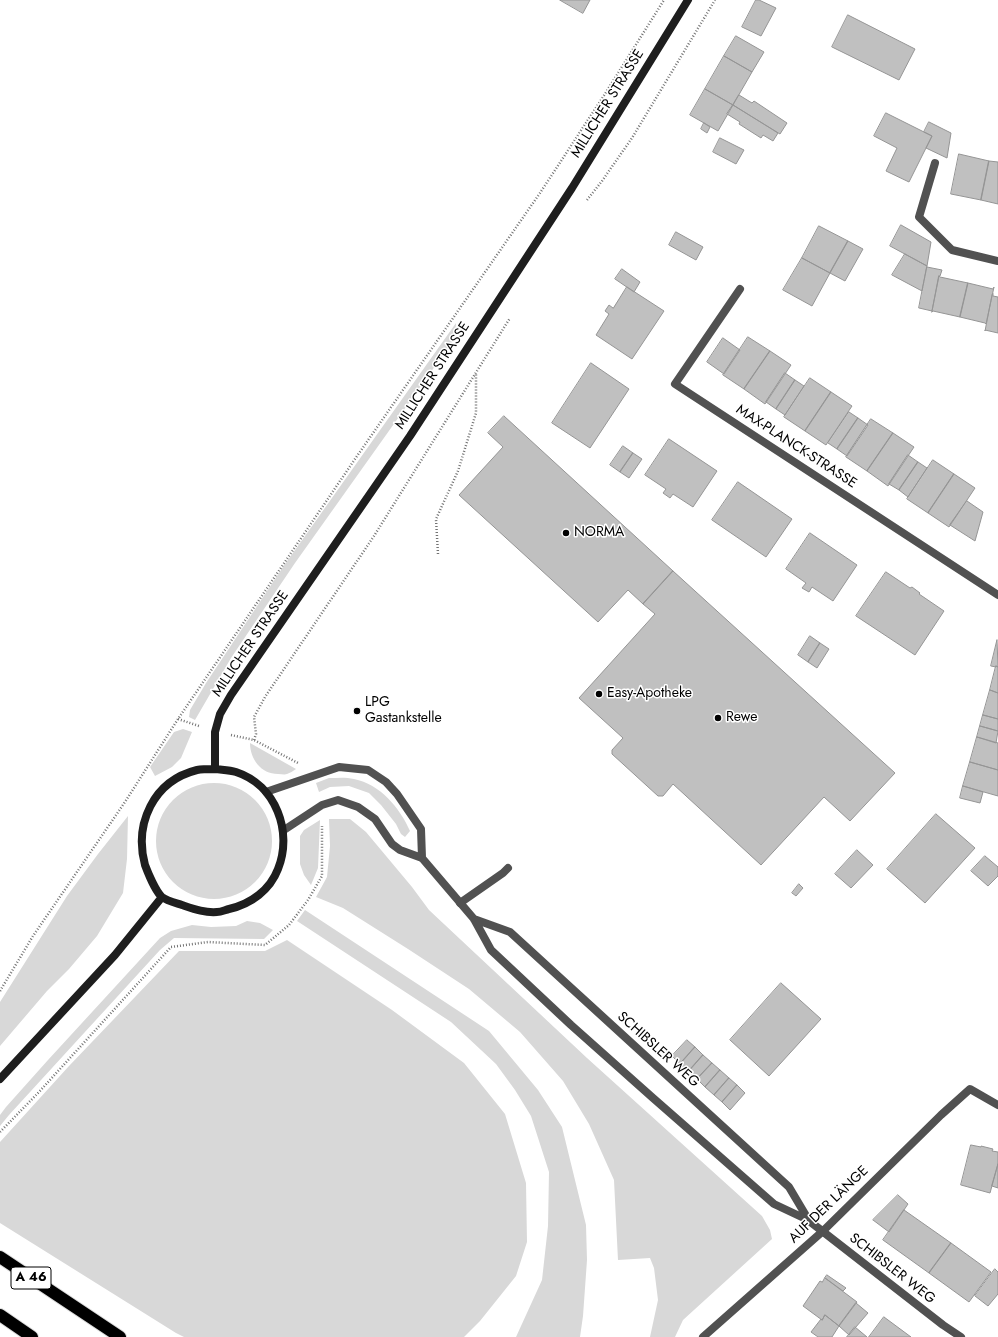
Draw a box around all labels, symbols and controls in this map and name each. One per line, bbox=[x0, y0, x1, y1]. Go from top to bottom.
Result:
street label: MILLICHER STRASSE bbox=[568, 47, 648, 161]
street label: MILLICHER STRASSE bbox=[392, 319, 474, 433]
street label: MAX-PLANCK-STRASSE bbox=[733, 402, 859, 492]
place label: NORMA bbox=[574, 525, 624, 541]
marker: NORMA bbox=[561, 528, 571, 538]
street label: MILLICHER STRASSE bbox=[209, 588, 293, 700]
place label: Easy-Apotheke bbox=[607, 686, 692, 702]
marker: Easy-Apotheke bbox=[594, 689, 604, 699]
place label: LPG Gastankstelle bbox=[365, 695, 442, 728]
marker: LPG Gastankstelle bbox=[352, 706, 362, 716]
place label: Rewe bbox=[726, 710, 757, 726]
marker: Rewe bbox=[713, 713, 723, 723]
street label: SCHIBSLER WEG bbox=[613, 1009, 703, 1091]
street label: AUF DER LÄNGE bbox=[786, 1163, 872, 1247]
street label: SCHIBSLER WEG bbox=[846, 1230, 938, 1308]
road number: A 46 bbox=[11, 1267, 51, 1289]

